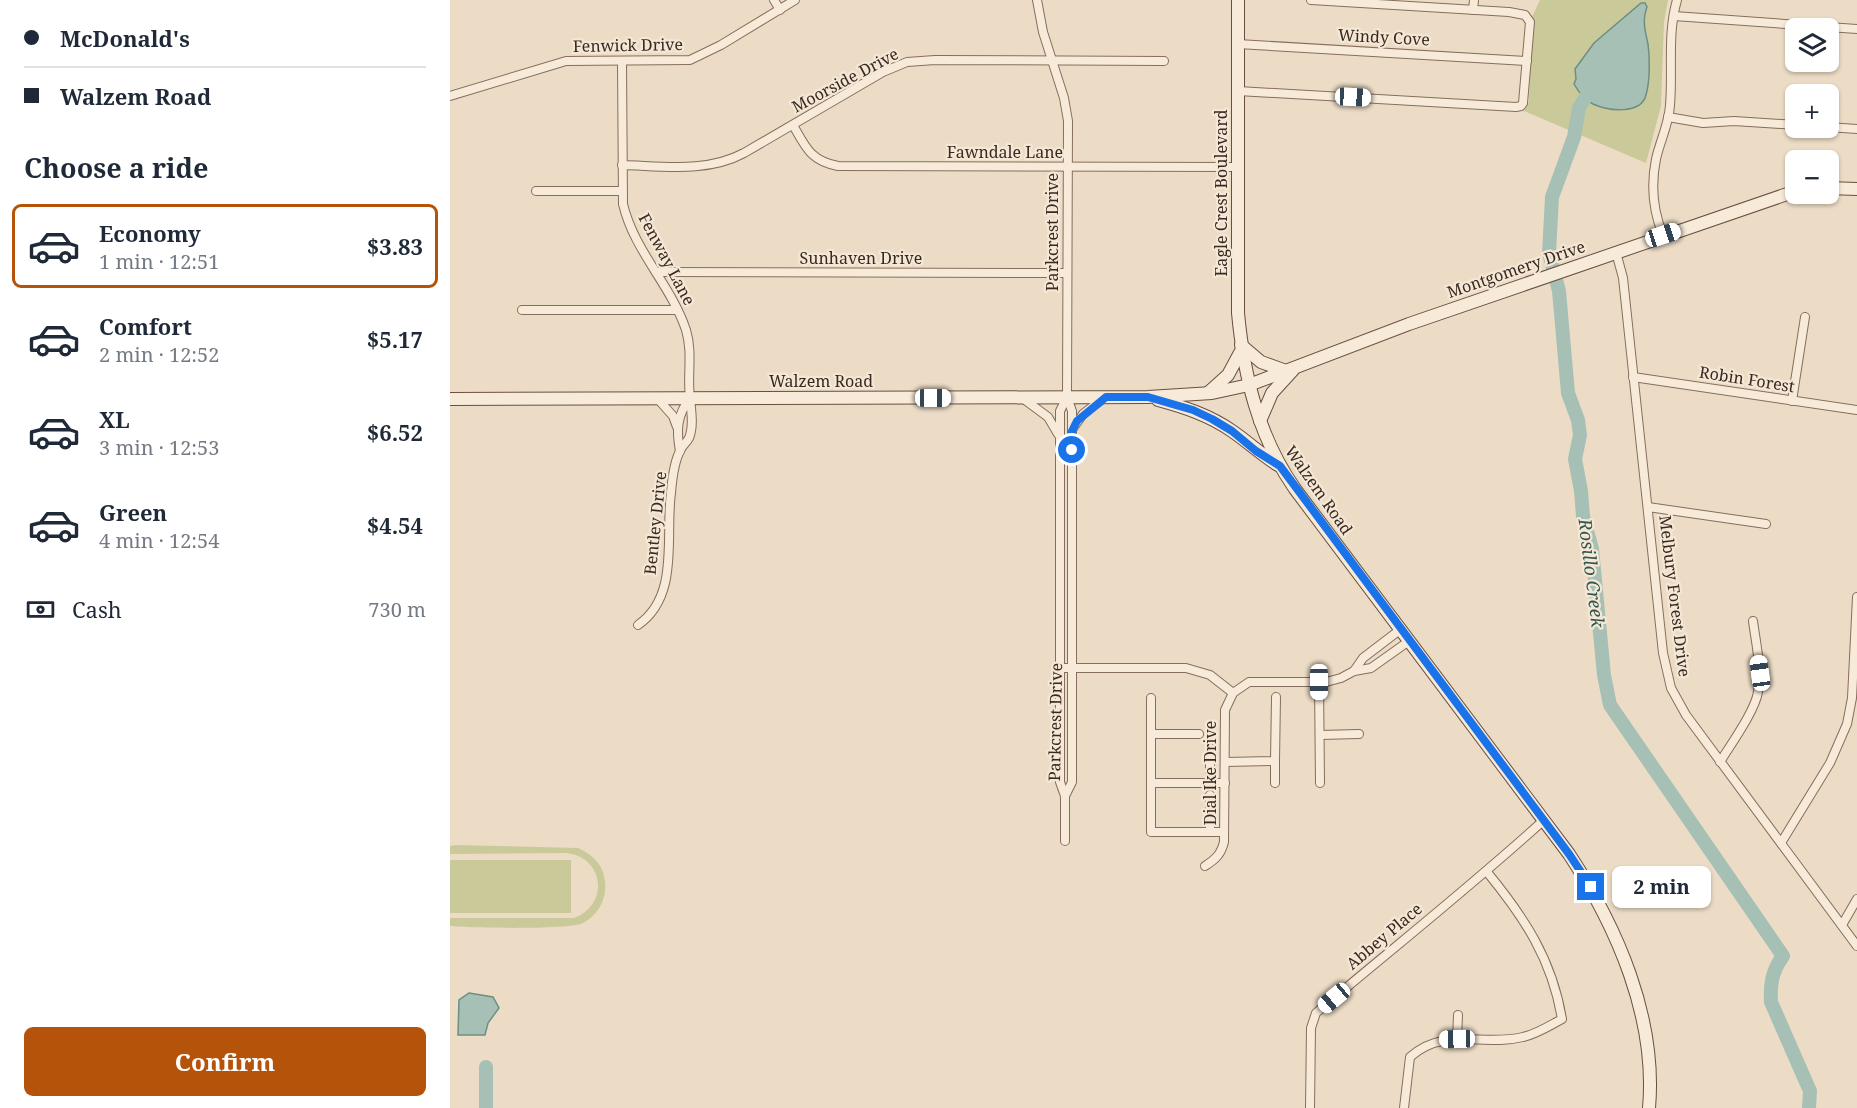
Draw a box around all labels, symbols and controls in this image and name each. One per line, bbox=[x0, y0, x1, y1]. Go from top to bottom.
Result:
map controls bbox=[1785, 18, 1839, 204]
button: layers bbox=[1785, 18, 1839, 72]
text: McDonald's bbox=[60, 23, 190, 53]
street label: Windy Cove bbox=[1337, 24, 1431, 50]
street label: Fenwick Drive bbox=[573, 33, 683, 57]
street label: Moorside Drive bbox=[788, 43, 902, 117]
text: Walzem Road bbox=[60, 81, 211, 111]
button: + bbox=[1785, 84, 1839, 138]
car bbox=[1335, 87, 1371, 107]
street label: Eagle Crest Boulevard bbox=[1210, 109, 1232, 277]
street label: Fawndale Lane bbox=[947, 141, 1063, 163]
text: Choose a ride bbox=[24, 149, 209, 186]
button: − bbox=[1785, 150, 1839, 204]
street label: Parkcrest Drive bbox=[1041, 173, 1063, 291]
street label: Fenway Lane bbox=[634, 209, 700, 309]
text: Economy bbox=[99, 218, 201, 248]
icon: car bbox=[27, 219, 81, 273]
car bbox=[1643, 221, 1683, 249]
text: $3.83 bbox=[367, 231, 423, 261]
street label: Montgomery Drive bbox=[1444, 235, 1588, 303]
street label: Sunhaven Drive bbox=[800, 247, 922, 269]
text: 1 min · 12:51 bbox=[99, 248, 219, 275]
text: Comfort bbox=[99, 311, 192, 341]
icon: car bbox=[27, 312, 81, 366]
text: $5.17 bbox=[367, 324, 423, 354]
text: 2 min · 12:52 bbox=[99, 341, 219, 368]
street label: Robin Forest bbox=[1698, 361, 1797, 397]
street label: Walzem Road bbox=[769, 370, 873, 392]
car bbox=[915, 389, 951, 407]
text: XL bbox=[99, 404, 130, 434]
icon: car bbox=[27, 405, 81, 459]
text: $6.52 bbox=[367, 417, 423, 447]
text: 3 min · 12:53 bbox=[99, 434, 219, 461]
route start bbox=[1058, 436, 1085, 463]
street label: Walzem Road bbox=[1280, 441, 1358, 539]
street label: Bentley Drive bbox=[639, 470, 671, 576]
text: Green bbox=[99, 497, 167, 527]
icon: car bbox=[27, 498, 81, 552]
text: $4.54 bbox=[367, 510, 423, 540]
street label: Melbury Forest Drive bbox=[1654, 514, 1696, 678]
water label: Rosillo Creek bbox=[1573, 516, 1611, 630]
text: 4 min · 12:54 bbox=[99, 527, 219, 554]
icon: cash bbox=[24, 593, 57, 626]
text: Cash bbox=[72, 594, 122, 624]
text: 730 m bbox=[368, 596, 426, 623]
car bbox=[1749, 654, 1771, 692]
street label: Parkcrest Drive bbox=[1043, 663, 1067, 781]
car bbox=[1310, 664, 1328, 700]
street label: Dial Ike Drive bbox=[1199, 721, 1221, 825]
callout: 2 min bbox=[1612, 866, 1711, 908]
route end bbox=[1577, 873, 1604, 900]
text: 2 min bbox=[1633, 873, 1690, 900]
street label: Abbey Place bbox=[1341, 898, 1427, 974]
car bbox=[1314, 980, 1354, 1016]
button: Confirm bbox=[24, 1027, 426, 1096]
car bbox=[1439, 1030, 1475, 1048]

